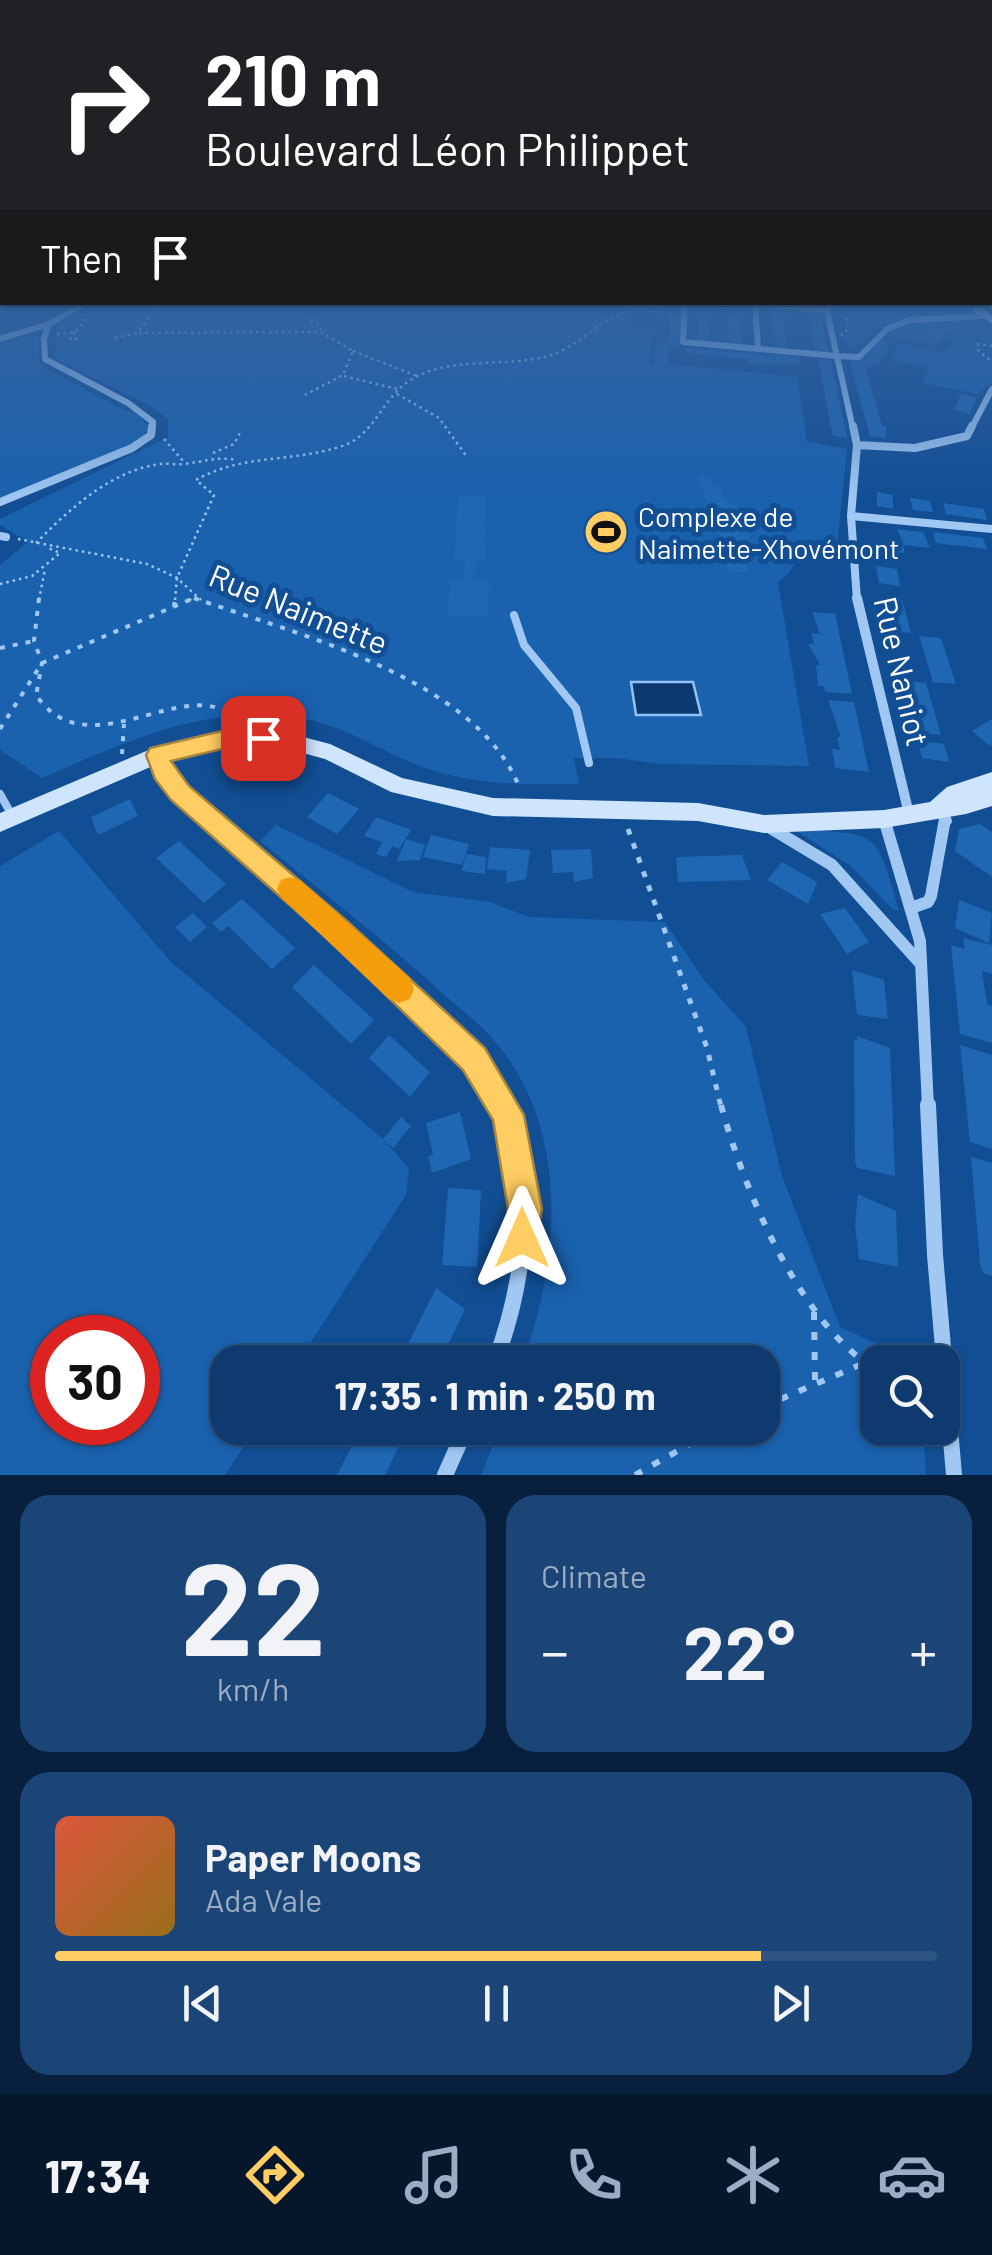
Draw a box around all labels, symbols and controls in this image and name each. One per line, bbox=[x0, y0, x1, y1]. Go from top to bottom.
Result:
text: 210 m bbox=[205, 36, 381, 120]
icon: right bbox=[40, 40, 170, 170]
text: Boulevard Léon Philippet bbox=[205, 121, 690, 175]
icon: arrive bbox=[143, 230, 198, 285]
text: Then bbox=[40, 235, 123, 281]
place label: Complexe de Naimette-Xhovémont bbox=[638, 499, 899, 565]
sports icon: Complexe de Naimette-Xhovémont bbox=[583, 509, 629, 555]
street label: Rue Naimette bbox=[204, 555, 394, 661]
street label: Rue Naniot bbox=[867, 592, 939, 750]
pin bbox=[221, 696, 306, 781]
icon: arrive bbox=[236, 711, 291, 766]
position arrow bbox=[470, 1186, 574, 1290]
speed limit sign: 30 bbox=[30, 1315, 160, 1445]
map controls bbox=[860, 1345, 960, 1445]
button: search bbox=[860, 1345, 960, 1445]
text: 17:35 · 1 min · 250 m bbox=[334, 1372, 656, 1418]
text: 22 bbox=[180, 1526, 326, 1682]
text: Climate bbox=[541, 1556, 647, 1594]
text: 22° bbox=[683, 1605, 795, 1695]
text: − bbox=[541, 1617, 569, 1683]
text: + bbox=[909, 1617, 937, 1683]
text: km/h bbox=[217, 1669, 289, 1707]
text: Paper Moons bbox=[205, 1834, 421, 1880]
text: Ada Vale bbox=[205, 1880, 322, 1918]
icon: previous bbox=[175, 1976, 230, 2031]
icon: pause bbox=[469, 1976, 524, 2031]
icon: next bbox=[763, 1976, 818, 2031]
icon: directions bbox=[240, 2140, 310, 2210]
icon: music bbox=[399, 2140, 469, 2210]
icon: phone bbox=[559, 2140, 629, 2210]
icon: climate bbox=[718, 2140, 788, 2210]
icon: car bbox=[877, 2140, 947, 2210]
text: 17:34 bbox=[45, 2148, 151, 2202]

